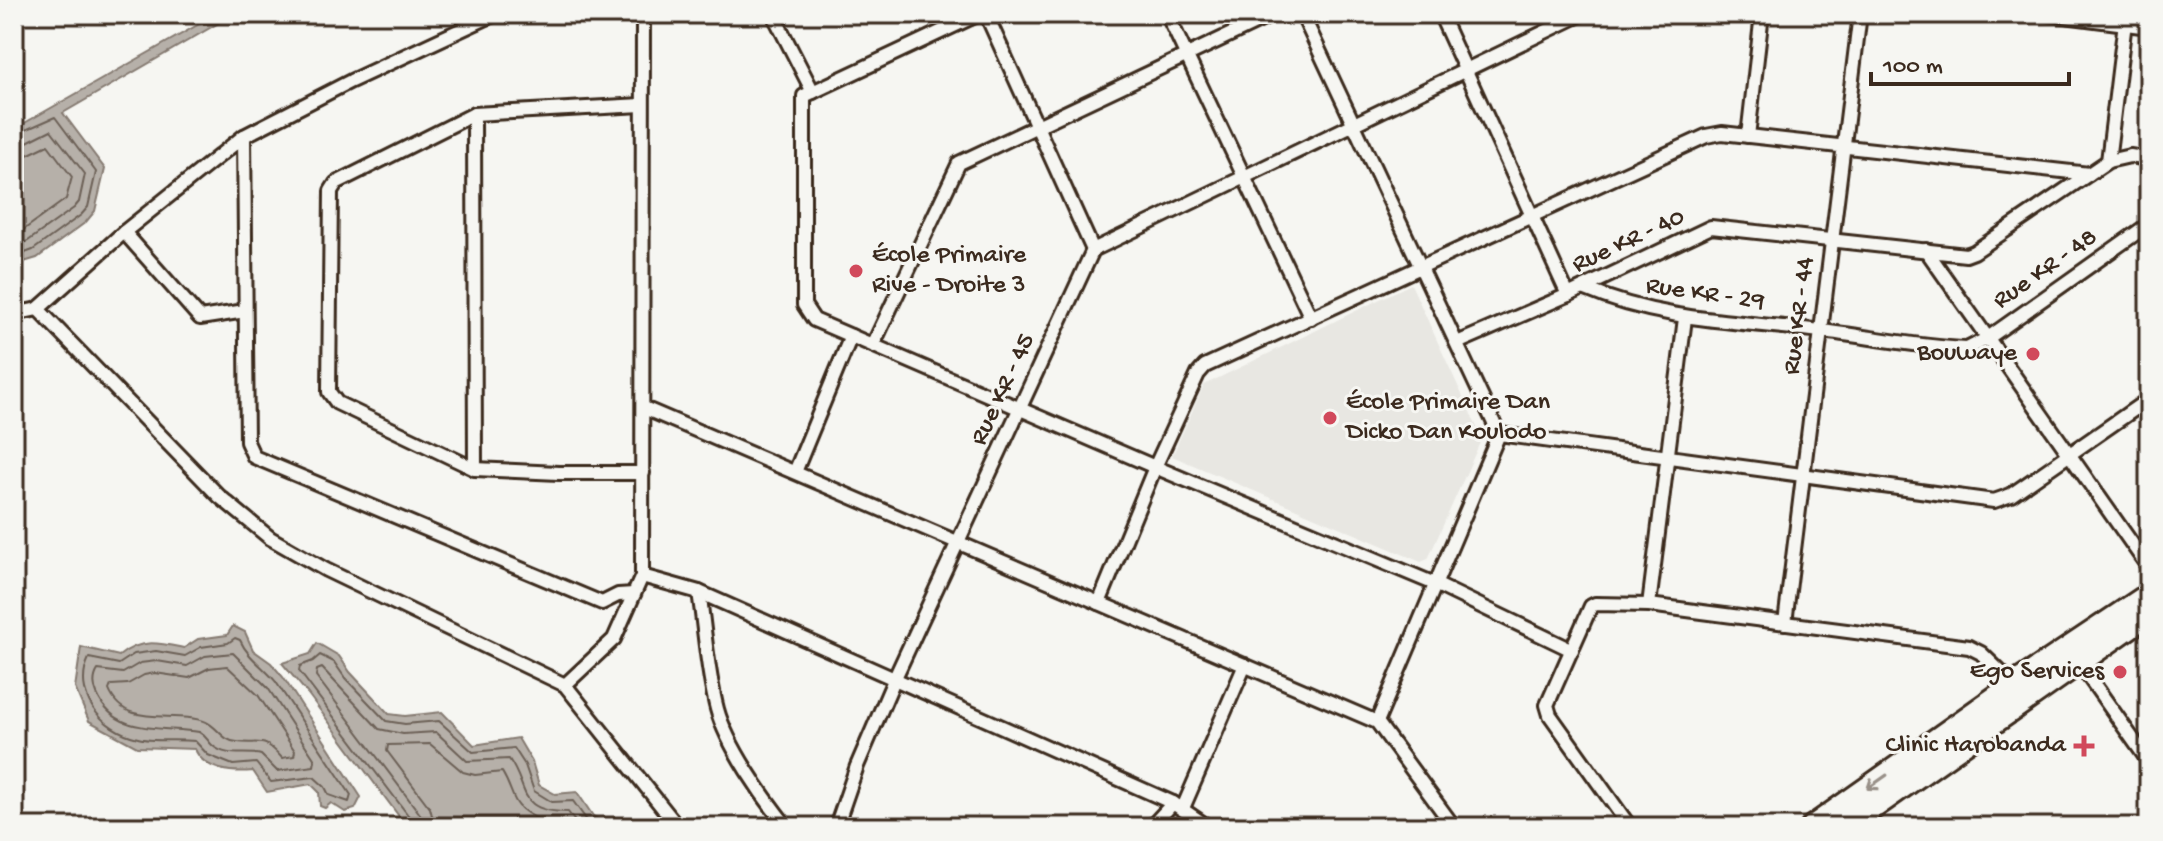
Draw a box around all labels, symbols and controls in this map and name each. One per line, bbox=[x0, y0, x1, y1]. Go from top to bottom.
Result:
scale bar bbox=[1871, 36, 2069, 86]
text: 100 m bbox=[1882, 53, 1943, 82]
street label: Rue KR - 40 bbox=[1568, 202, 1691, 282]
street label: Rue KR - 48 bbox=[1988, 223, 2104, 317]
place label: École Primaire Rive - Droite 3 bbox=[872, 241, 1027, 302]
street label: Rue KR - 44 bbox=[1777, 255, 1823, 377]
marker: École Primaire Rive - Droite 3 bbox=[847, 262, 865, 280]
street label: Rue KR - 29 bbox=[1644, 271, 1766, 319]
street label: Rue KR - 45 bbox=[965, 329, 1043, 451]
place label: Bouwaye bbox=[1916, 339, 2018, 370]
marker: Bouwaye bbox=[2024, 345, 2042, 363]
place label: École Primaire Dan Dicko Dan Koulodo bbox=[1344, 388, 1551, 449]
marker: École Primaire Dan Dicko Dan Koulodo bbox=[1321, 409, 1339, 427]
place label: Ego Services bbox=[1970, 657, 2105, 688]
marker: Ego Services bbox=[2111, 663, 2129, 681]
place label: Clinic Harobanda bbox=[1885, 731, 2068, 762]
marker: Clinic Harobanda bbox=[2073, 735, 2095, 757]
one-way arrow bbox=[1867, 774, 1889, 790]

